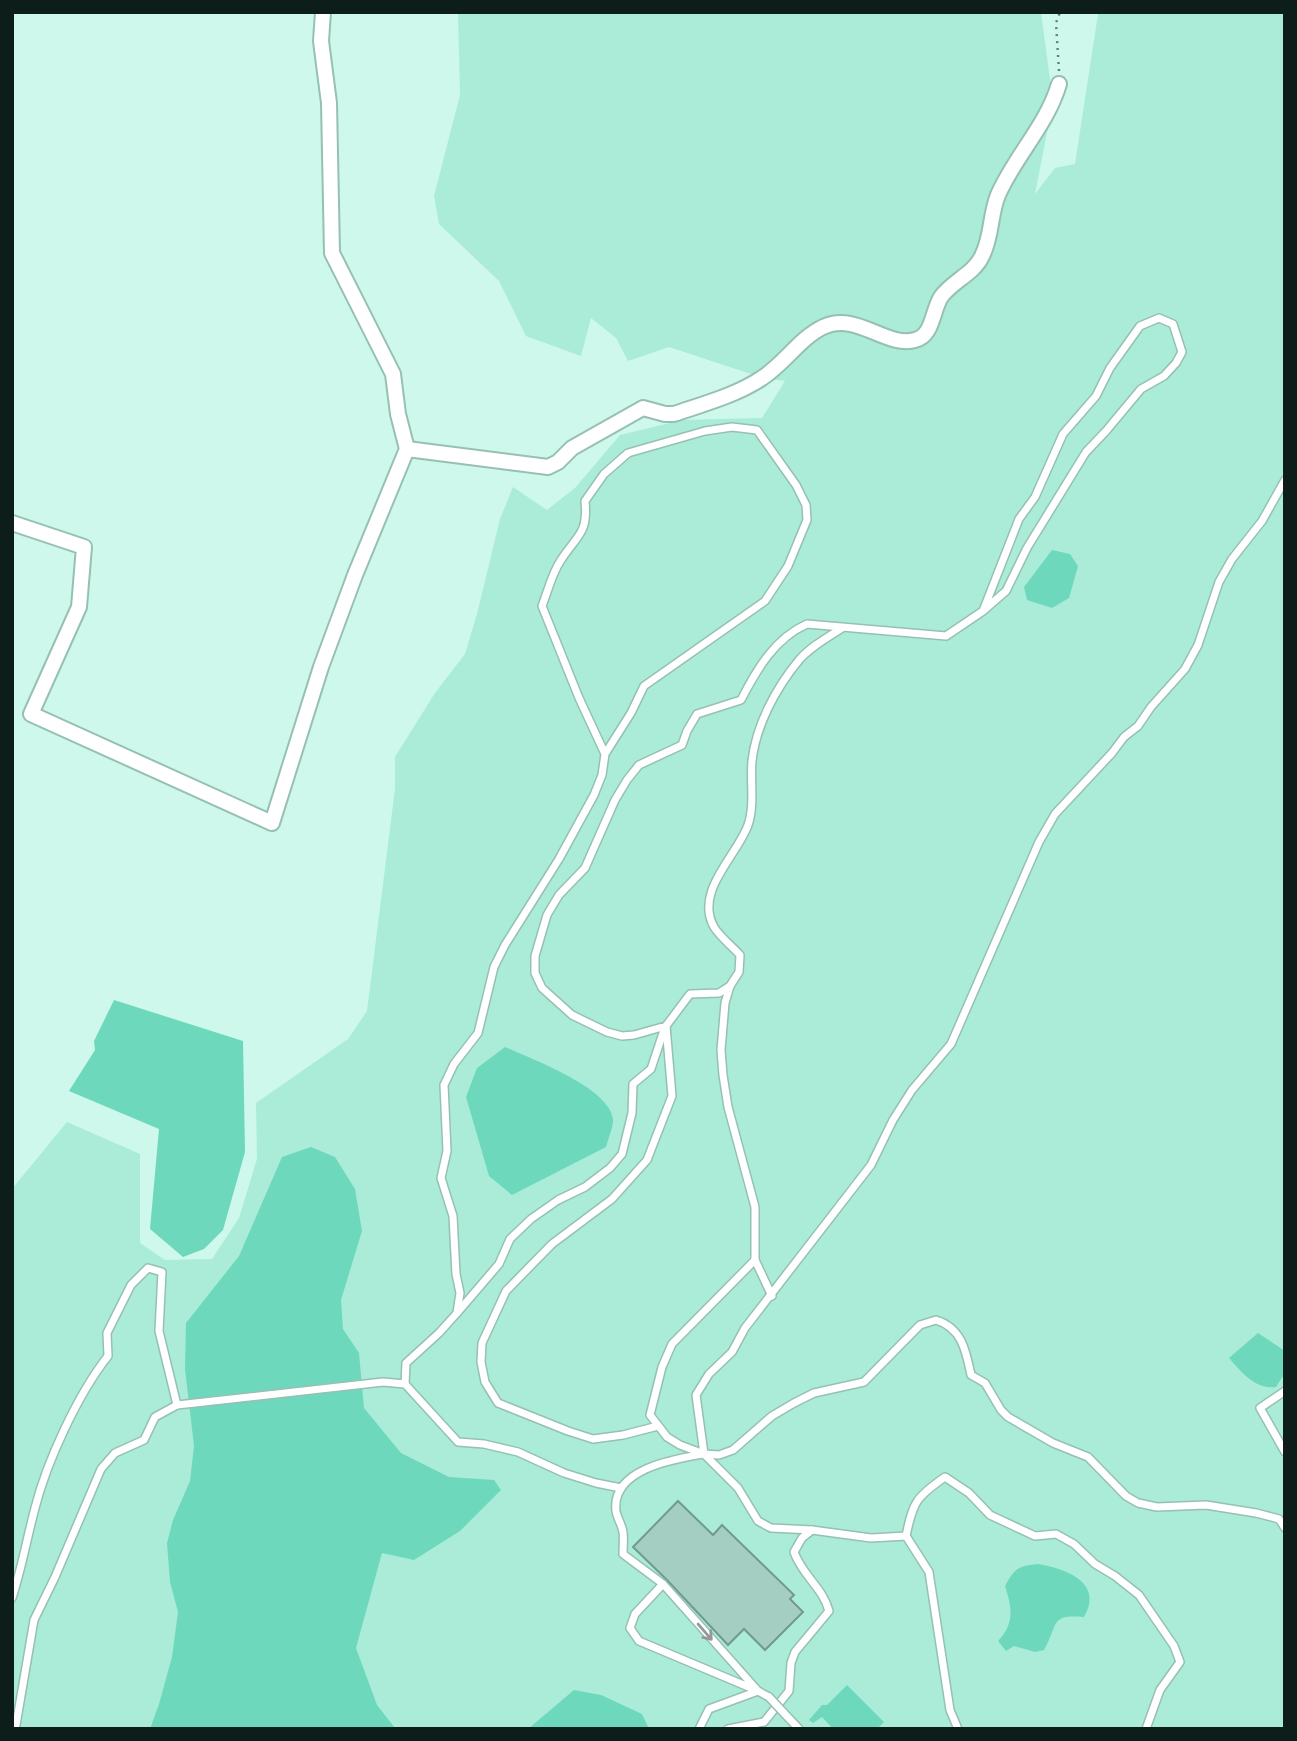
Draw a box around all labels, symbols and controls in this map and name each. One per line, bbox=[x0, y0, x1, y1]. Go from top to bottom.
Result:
one-way arrow bbox=[697, 1623, 713, 1641]

